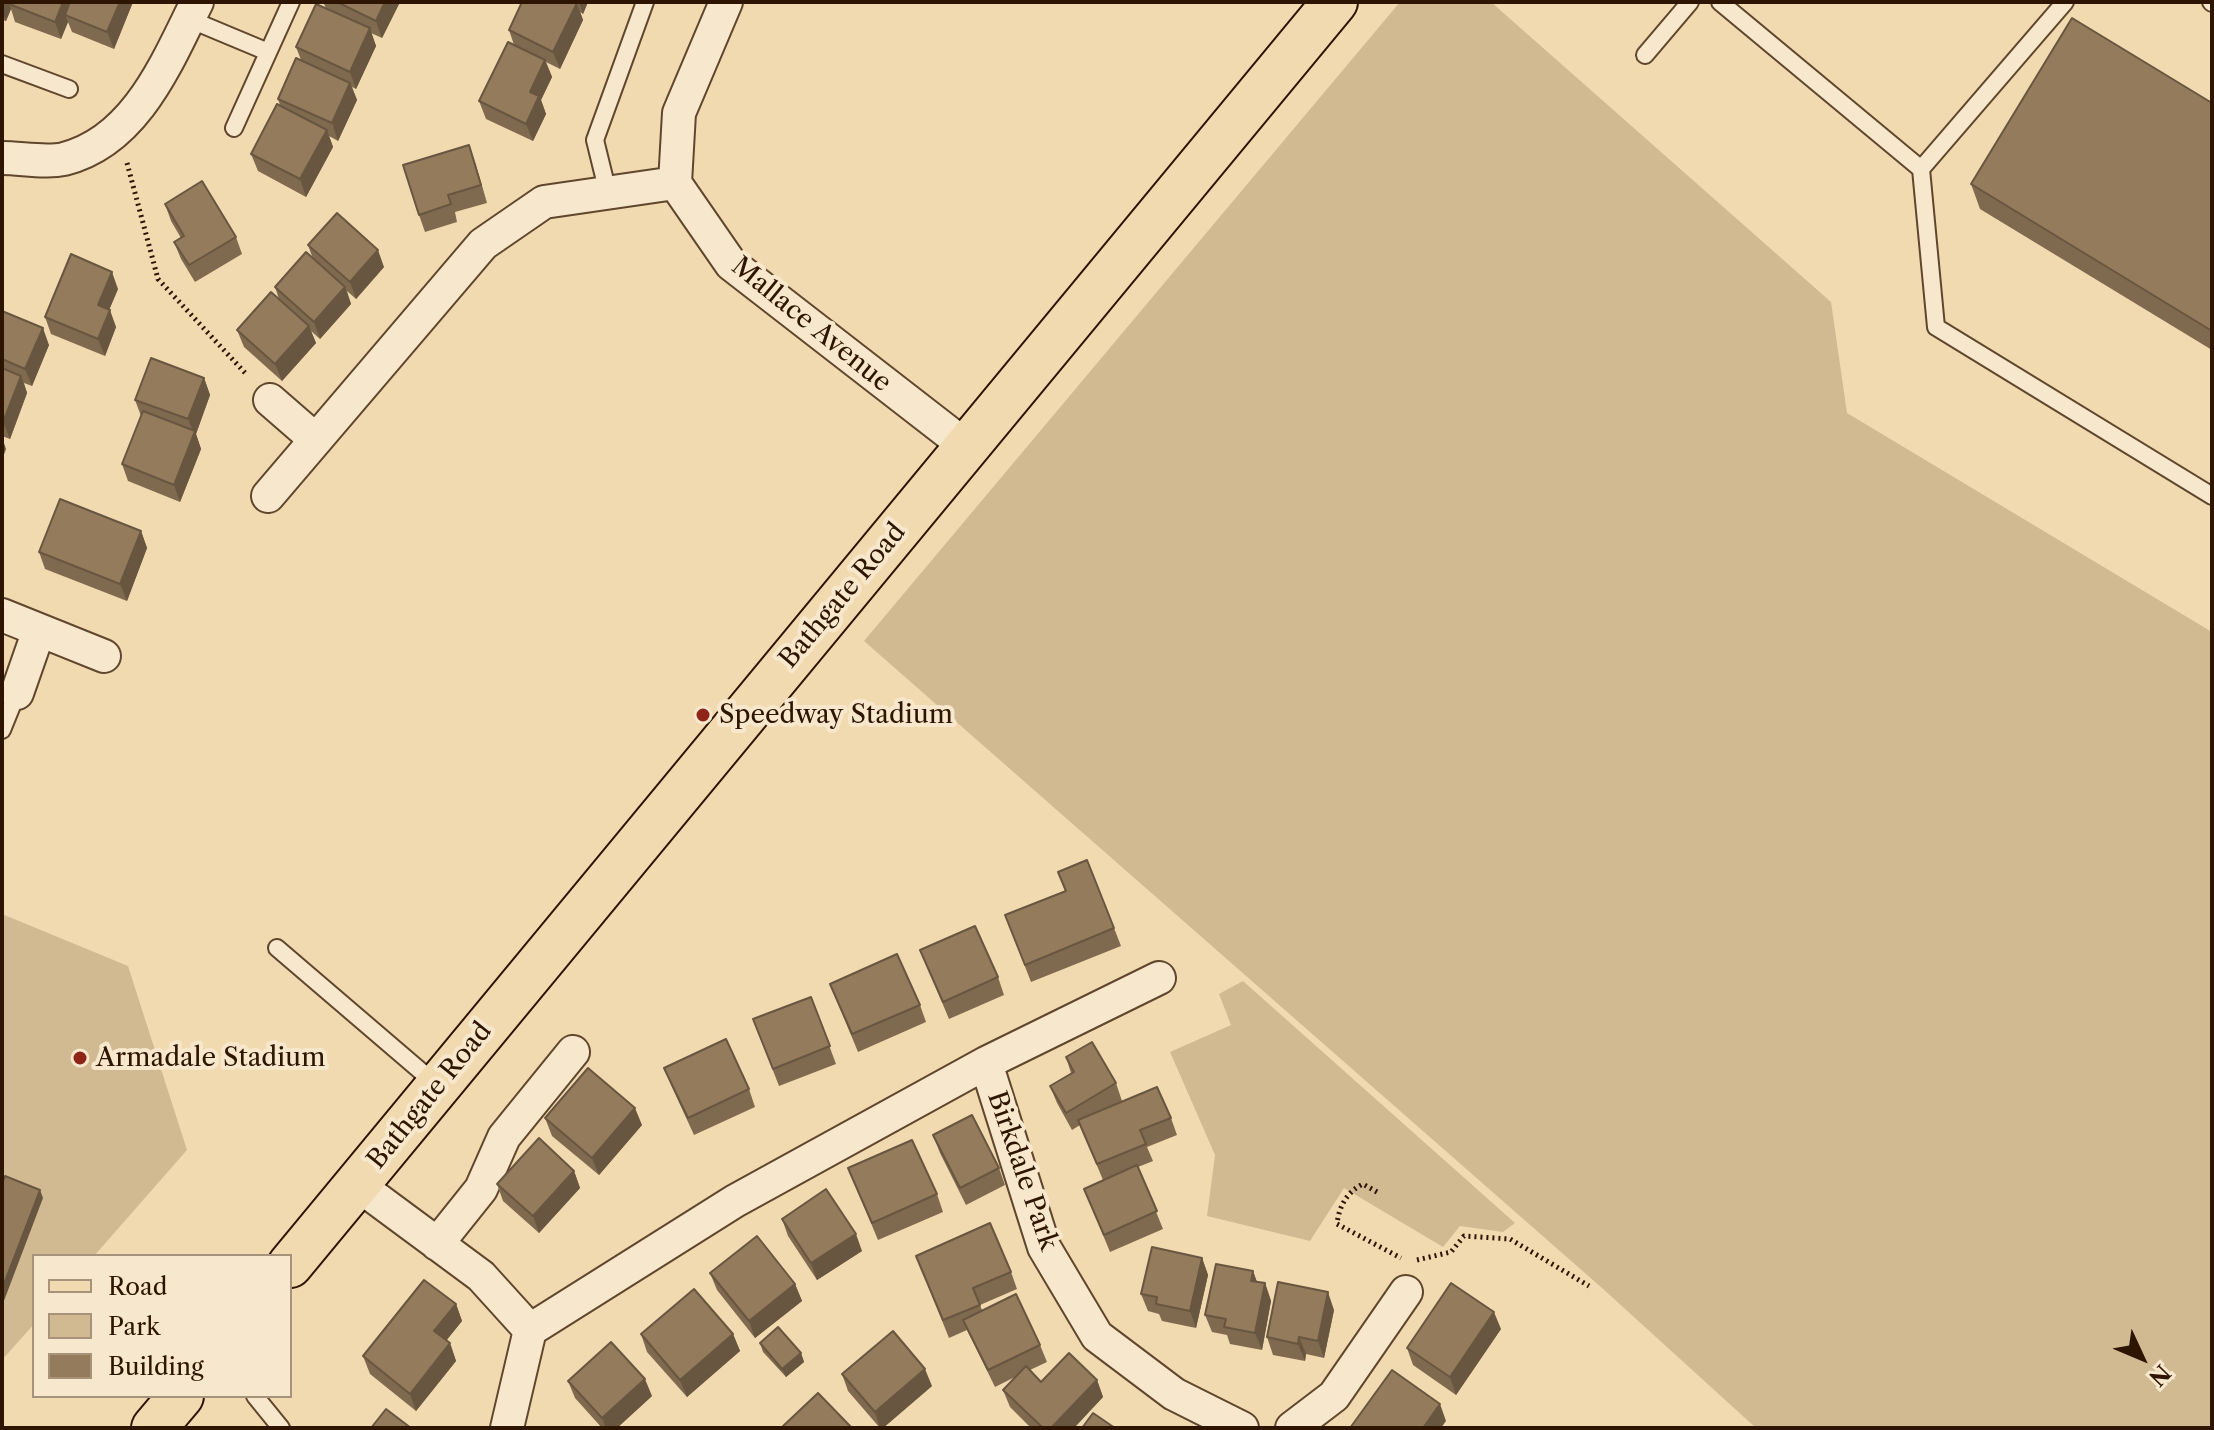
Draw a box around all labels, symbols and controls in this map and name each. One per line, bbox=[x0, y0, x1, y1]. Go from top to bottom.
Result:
street label: Mallace Avenue bbox=[725, 251, 897, 399]
street label: Bathgate Road bbox=[773, 517, 913, 675]
place label: Speedway Stadium bbox=[719, 699, 953, 731]
marker: Speedway Stadium bbox=[694, 706, 712, 724]
street label: Bathgate Road bbox=[361, 1016, 499, 1176]
place label: Armadale Stadium bbox=[96, 1042, 325, 1074]
marker: Armadale Stadium bbox=[71, 1049, 89, 1067]
street label: Birkdale Park bbox=[980, 1087, 1064, 1255]
legend bbox=[32, 1254, 292, 1398]
text: Road bbox=[108, 1272, 167, 1301]
text: Park bbox=[108, 1312, 160, 1341]
north arrow bbox=[2102, 1318, 2182, 1398]
text: Building bbox=[108, 1352, 204, 1381]
text: N bbox=[2143, 1359, 2176, 1391]

